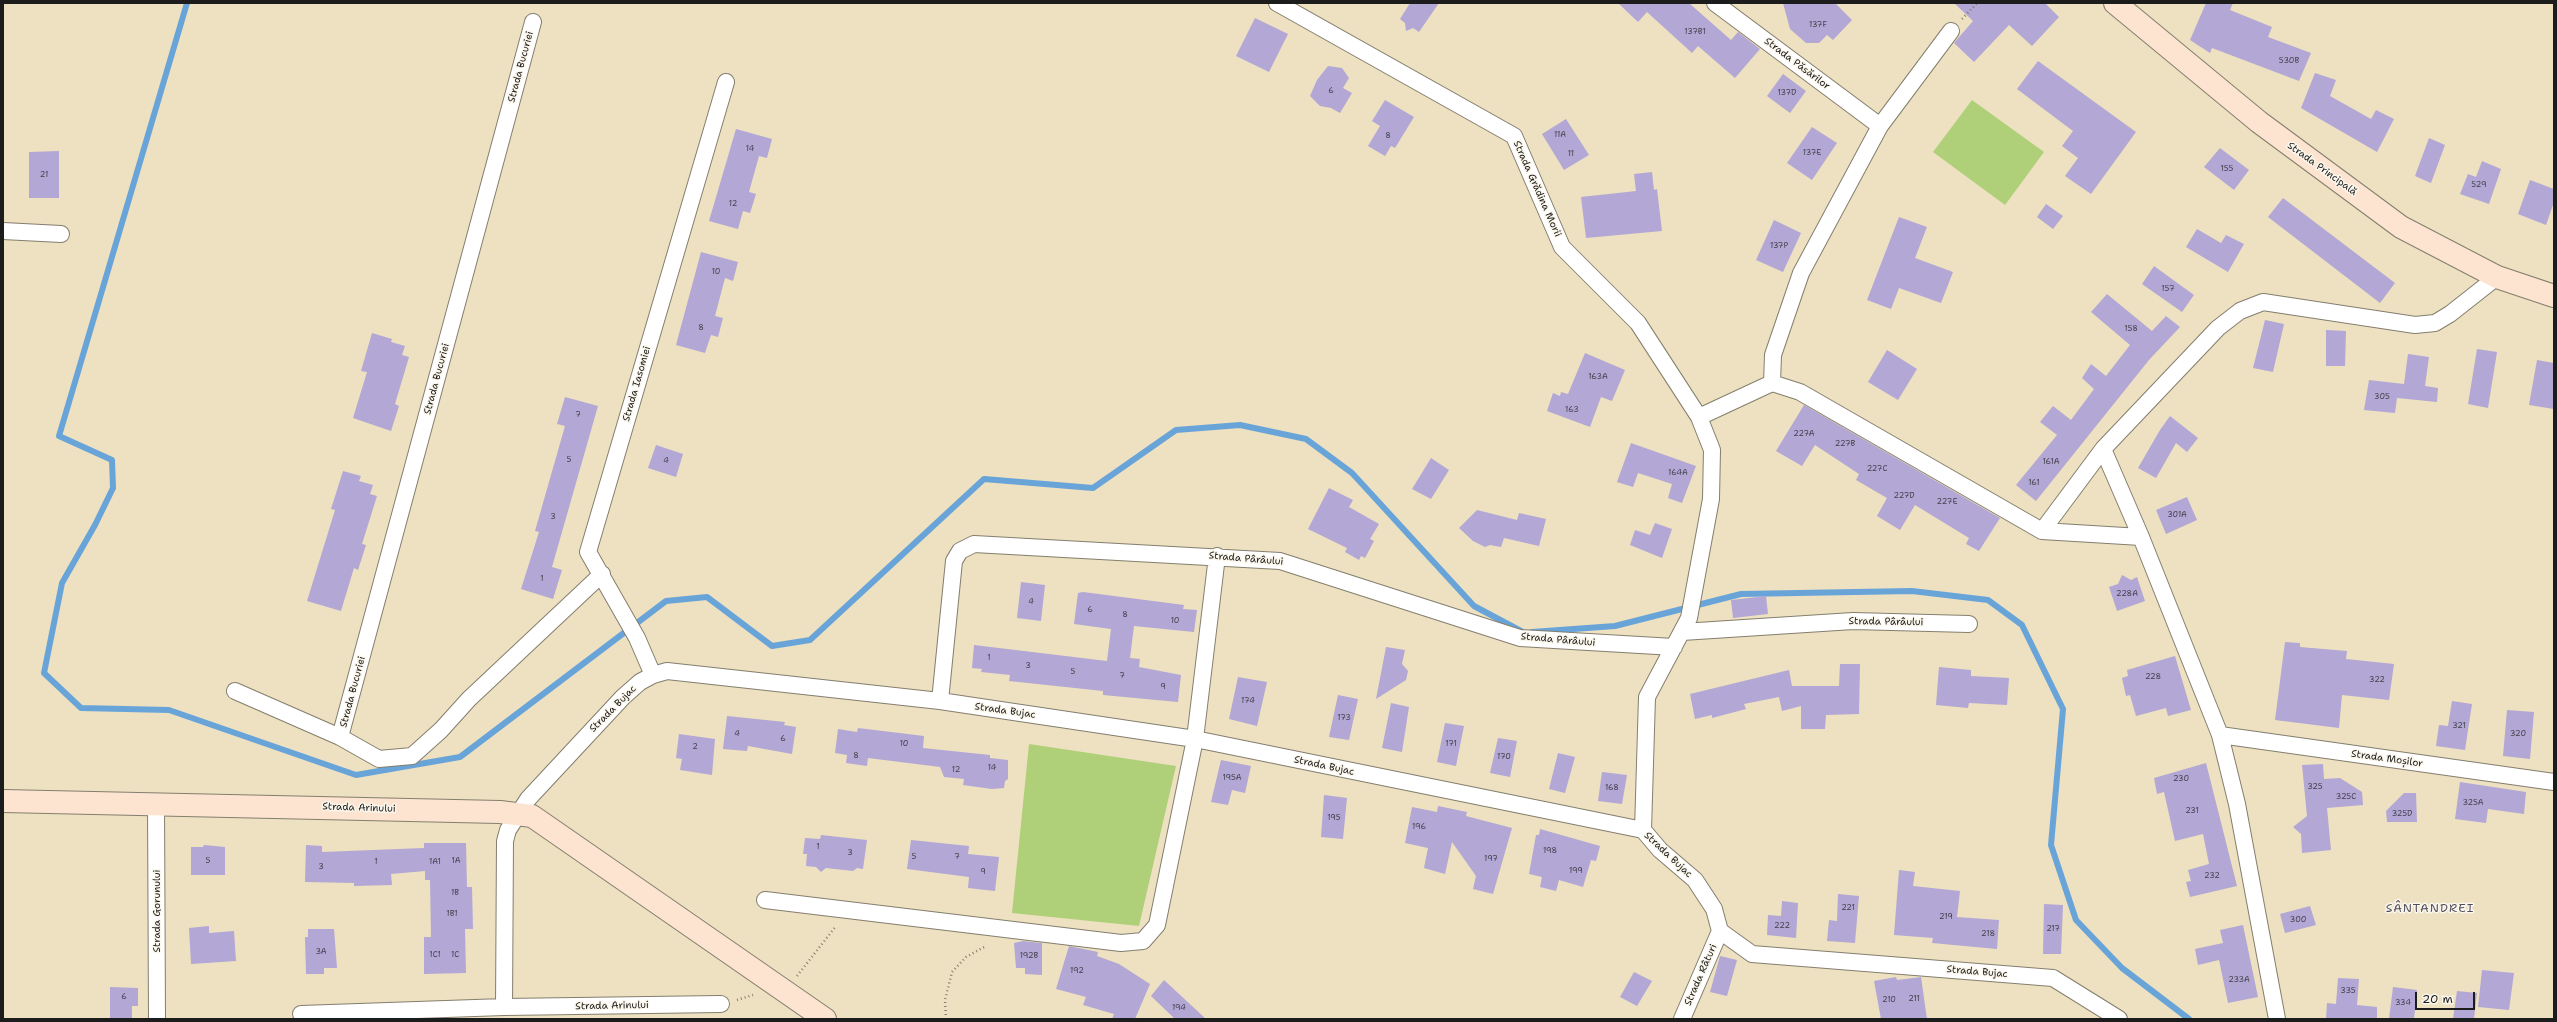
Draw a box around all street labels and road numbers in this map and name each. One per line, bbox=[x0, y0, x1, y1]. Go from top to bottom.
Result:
street label: Strada Bucuriei bbox=[506, 30, 536, 104]
street label: Strada Păsărilor bbox=[1762, 35, 1832, 93]
street label: Strada Grădina Morii bbox=[1510, 139, 1564, 239]
street label: Strada Principală bbox=[2285, 140, 2359, 198]
street label: Strada Bucuriei bbox=[422, 342, 452, 416]
street label: Strada Iasomiei bbox=[621, 345, 653, 423]
street label: Strada Pârâului bbox=[1208, 550, 1284, 568]
street label: Strada Pârâului bbox=[1848, 615, 1924, 629]
street label: Strada Pârâului bbox=[1520, 631, 1596, 649]
street label: Strada Bucuriei bbox=[338, 655, 368, 729]
street label: Strada Bujac bbox=[587, 683, 639, 735]
street label: Strada Bujac bbox=[974, 701, 1036, 721]
street label: Strada Moșilor bbox=[2350, 748, 2424, 770]
street label: Strada Bujac bbox=[1293, 754, 1355, 778]
street label: Strada Arinului bbox=[322, 801, 396, 815]
street label: Strada Bujac bbox=[1641, 830, 1695, 880]
street label: Strada Gorunului bbox=[151, 870, 163, 952]
street label: Strada Râturi bbox=[1682, 942, 1720, 1008]
street label: Strada Bujac bbox=[1946, 963, 2008, 981]
street label: Strada Arinului bbox=[575, 999, 649, 1013]

